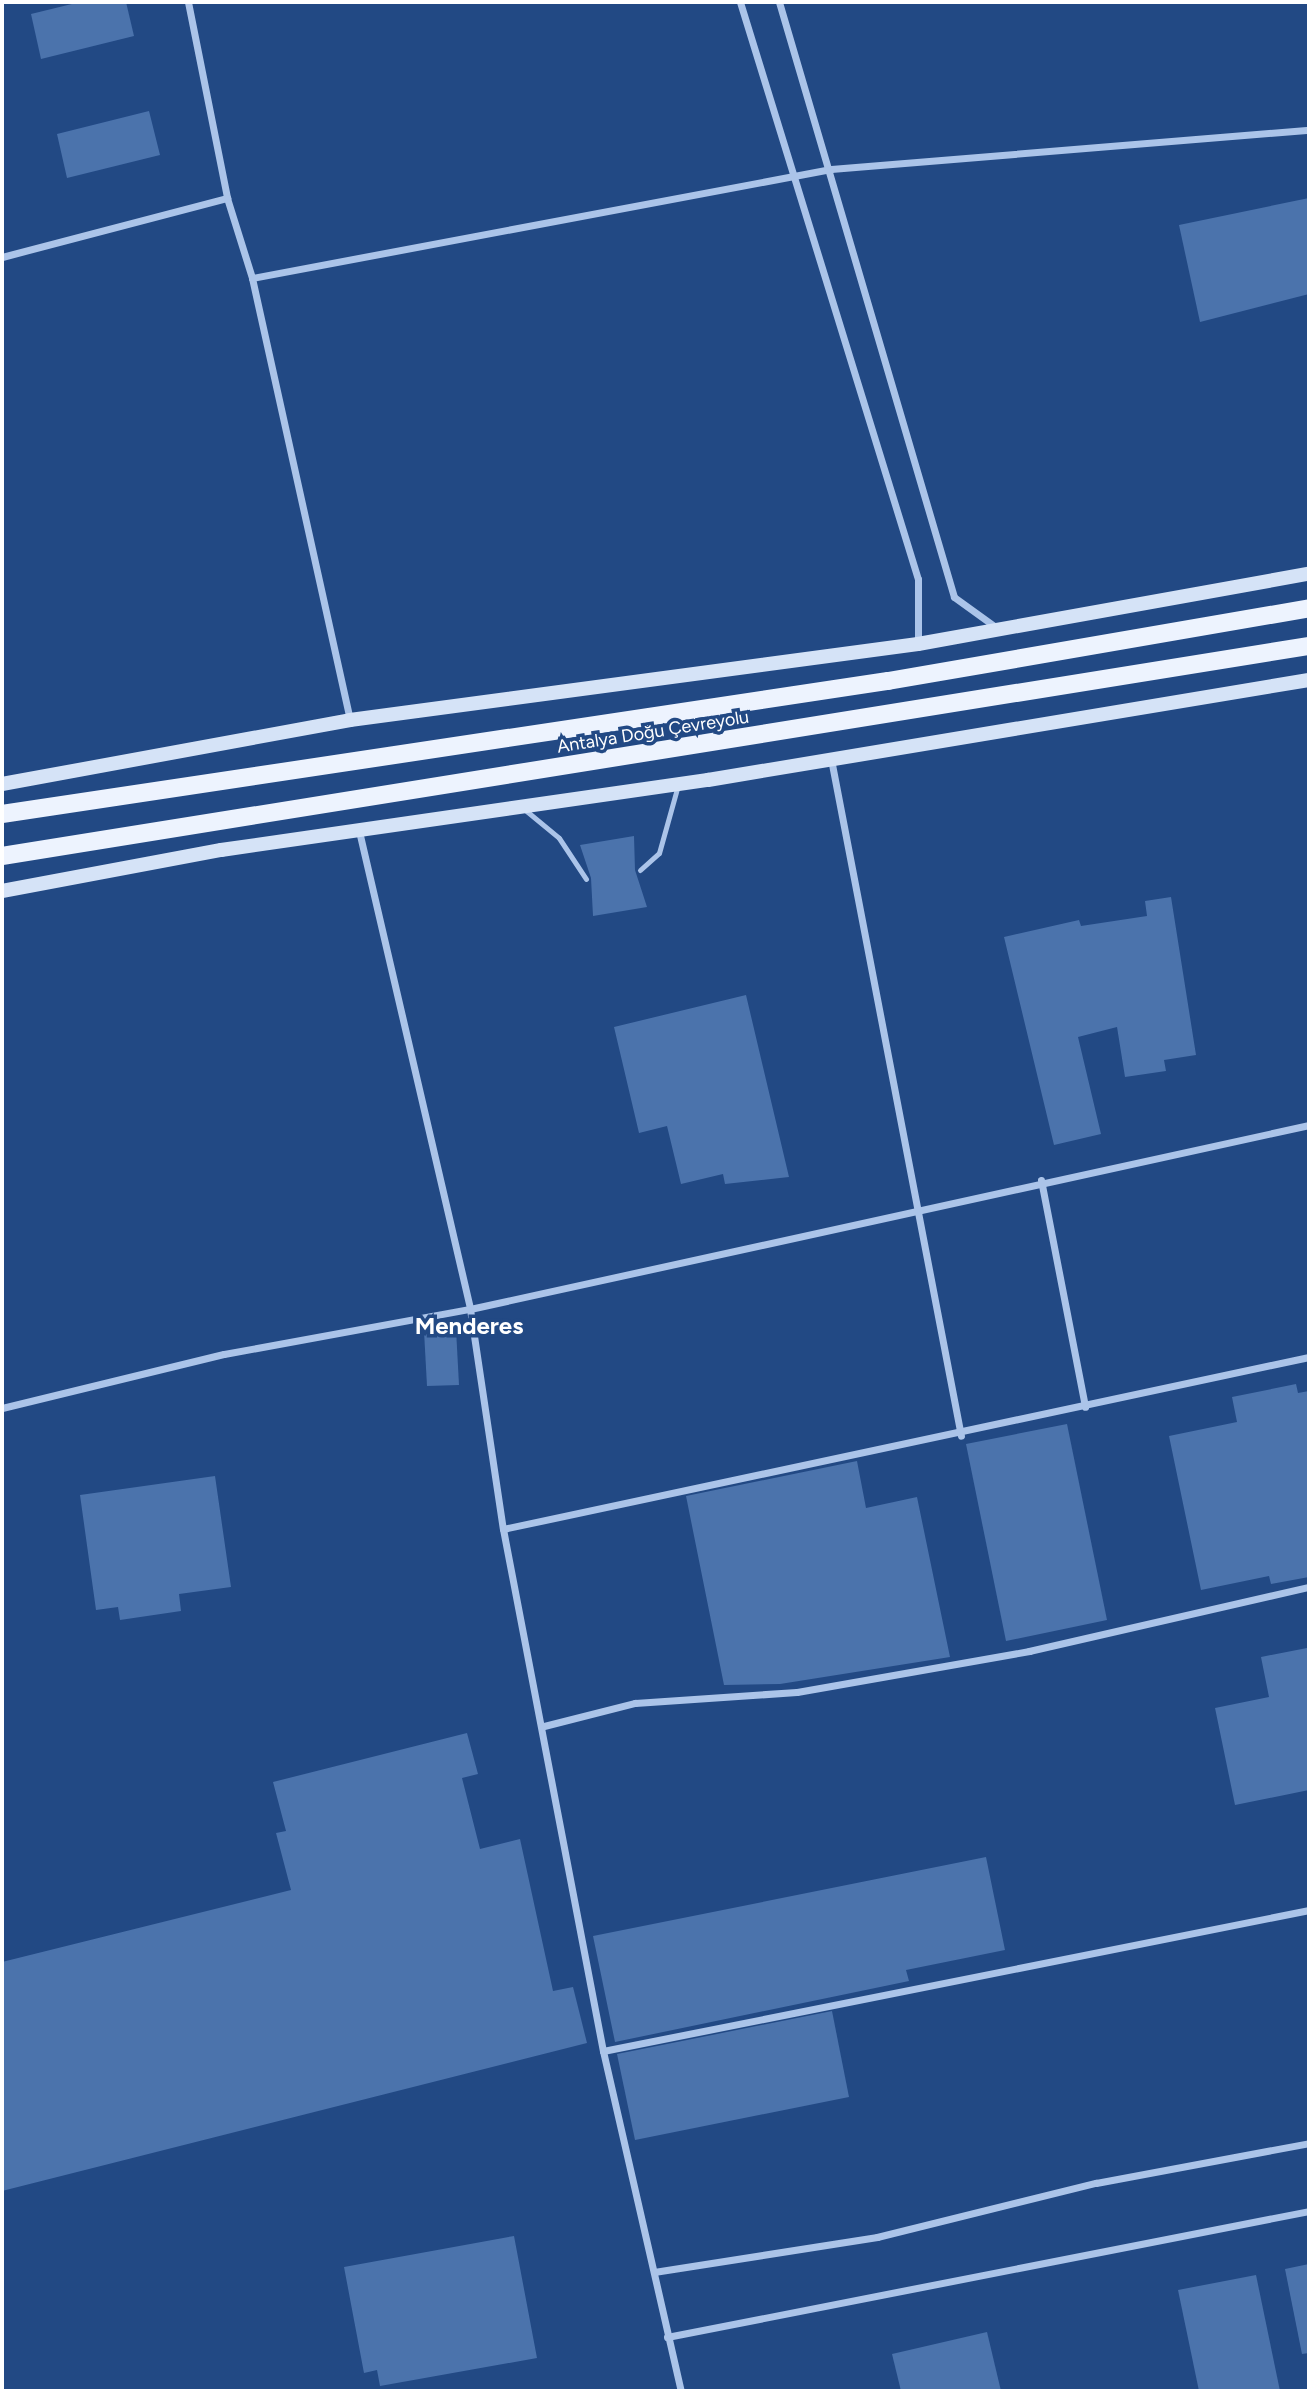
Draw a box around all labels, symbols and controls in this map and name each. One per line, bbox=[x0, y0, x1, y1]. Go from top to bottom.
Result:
street label: Antalya Doğu Çevreyolu bbox=[555, 706, 751, 758]
district label: Menderes bbox=[415, 1312, 523, 1340]

